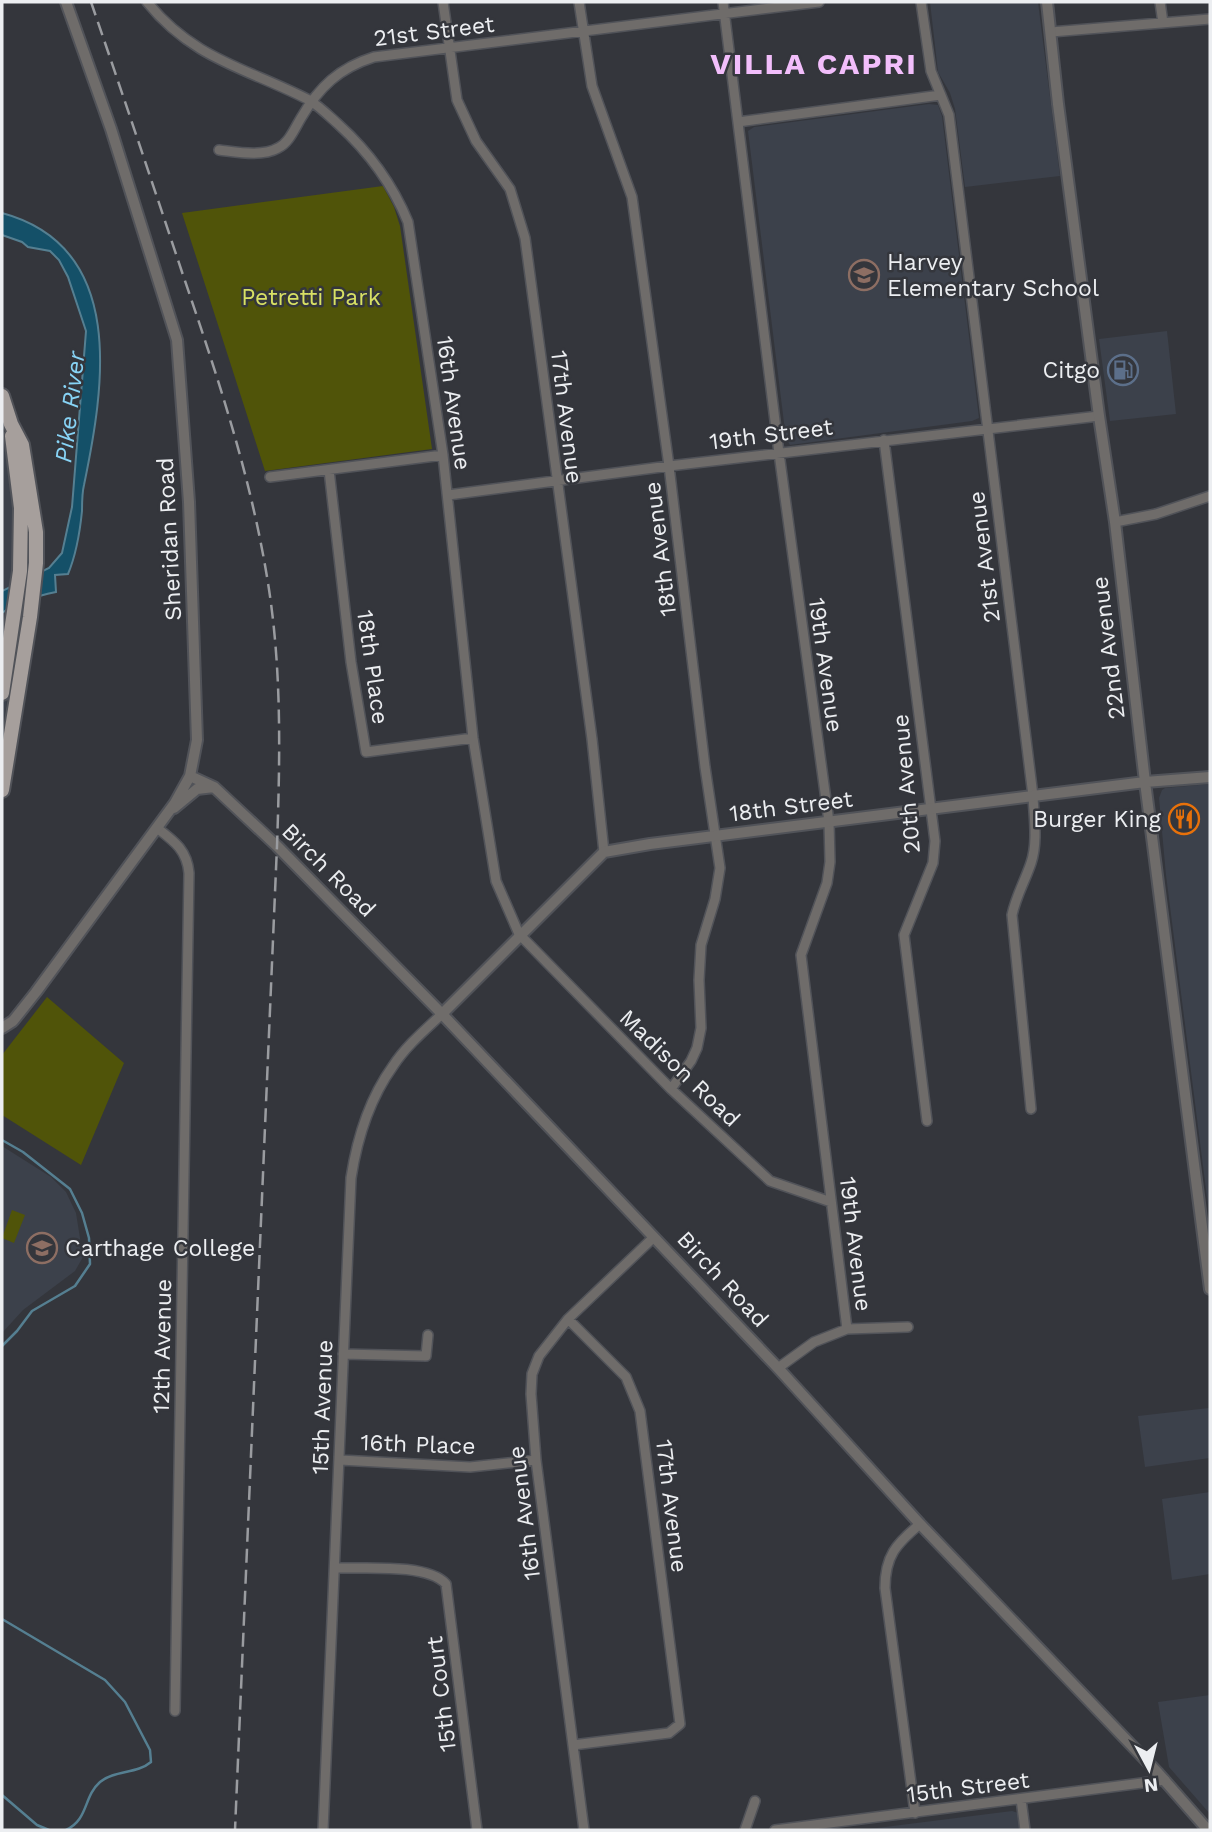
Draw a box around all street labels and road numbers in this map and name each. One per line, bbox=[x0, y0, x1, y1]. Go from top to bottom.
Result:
street label: 21st Street bbox=[372, 11, 496, 52]
street label: 16th Avenue bbox=[431, 334, 476, 472]
street label: 17th Avenue bbox=[545, 349, 588, 485]
street label: 19th Street bbox=[708, 413, 835, 455]
street label: Sheridan Road bbox=[152, 457, 187, 621]
street label: 18th Avenue bbox=[639, 480, 682, 618]
street label: 21st Avenue bbox=[963, 490, 1006, 624]
street label: 22nd Avenue bbox=[1086, 575, 1131, 721]
street label: 19th Avenue bbox=[803, 596, 848, 734]
street label: 18th Place bbox=[351, 608, 394, 726]
street label: 20th Avenue bbox=[887, 713, 926, 855]
street label: 18th Street bbox=[728, 785, 855, 827]
street label: Birch Road bbox=[276, 818, 381, 923]
street label: Madison Road bbox=[614, 1004, 746, 1133]
street label: 19th Avenue bbox=[834, 1175, 877, 1313]
street label: Birch Road bbox=[671, 1226, 774, 1333]
street label: 12th Avenue bbox=[148, 1279, 177, 1413]
street label: 15th Avenue bbox=[307, 1339, 338, 1475]
street label: 16th Place bbox=[360, 1429, 476, 1460]
street label: 17th Avenue bbox=[650, 1438, 693, 1574]
street label: 16th Avenue bbox=[503, 1444, 546, 1582]
street label: 15th Court bbox=[421, 1634, 462, 1753]
street label: 15th Street bbox=[905, 1767, 1031, 1808]

